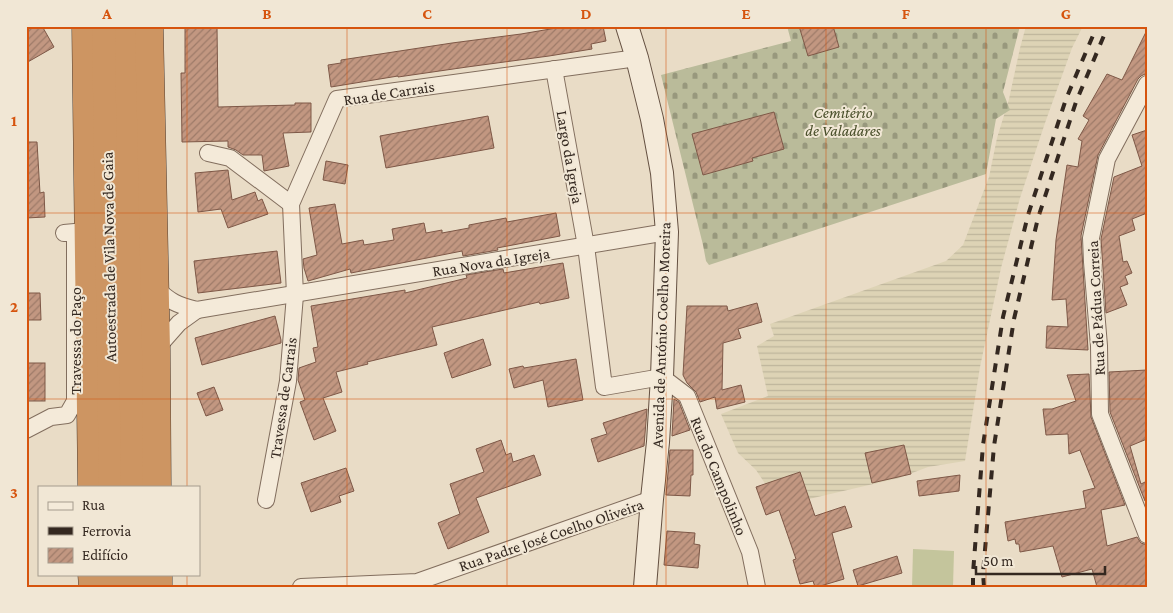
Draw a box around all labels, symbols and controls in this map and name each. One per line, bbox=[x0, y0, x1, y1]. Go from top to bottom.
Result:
text: A bbox=[101, 5, 112, 22]
text: B bbox=[262, 5, 272, 22]
text: C bbox=[422, 5, 432, 22]
text: D bbox=[580, 5, 592, 22]
text: E bbox=[741, 5, 751, 22]
text: F bbox=[902, 5, 911, 22]
text: G bbox=[1061, 5, 1071, 22]
street label: Rua de Carrais bbox=[342, 77, 436, 109]
park label: Cemitério de Valadares bbox=[805, 104, 881, 139]
street label: Largo da Igreja bbox=[552, 109, 587, 206]
text: 1 bbox=[11, 112, 17, 129]
street label: Autoestrada de Vila Nova de Gaia bbox=[99, 151, 119, 362]
street label: Avenida de António Coelho Moreira bbox=[649, 221, 673, 448]
street label: Rua de Pádua Correia bbox=[1084, 239, 1108, 376]
street label: Rua Nova da Igreja bbox=[431, 244, 552, 281]
street label: Travessa do Paço bbox=[67, 287, 85, 395]
text: 2 bbox=[10, 298, 18, 315]
street label: Travessa de Carrais bbox=[266, 336, 300, 460]
street label: Rua do Campolinho bbox=[687, 414, 751, 538]
text: 3 bbox=[10, 484, 18, 501]
legend bbox=[38, 486, 200, 576]
street label: Rua Padre José Coelho Oliveira bbox=[457, 495, 646, 576]
text: Rua bbox=[82, 497, 105, 513]
text: Ferrovia bbox=[82, 523, 131, 539]
scale bar bbox=[976, 543, 1104, 575]
text: Edifício bbox=[82, 547, 128, 563]
text: 50 m bbox=[983, 553, 1013, 569]

